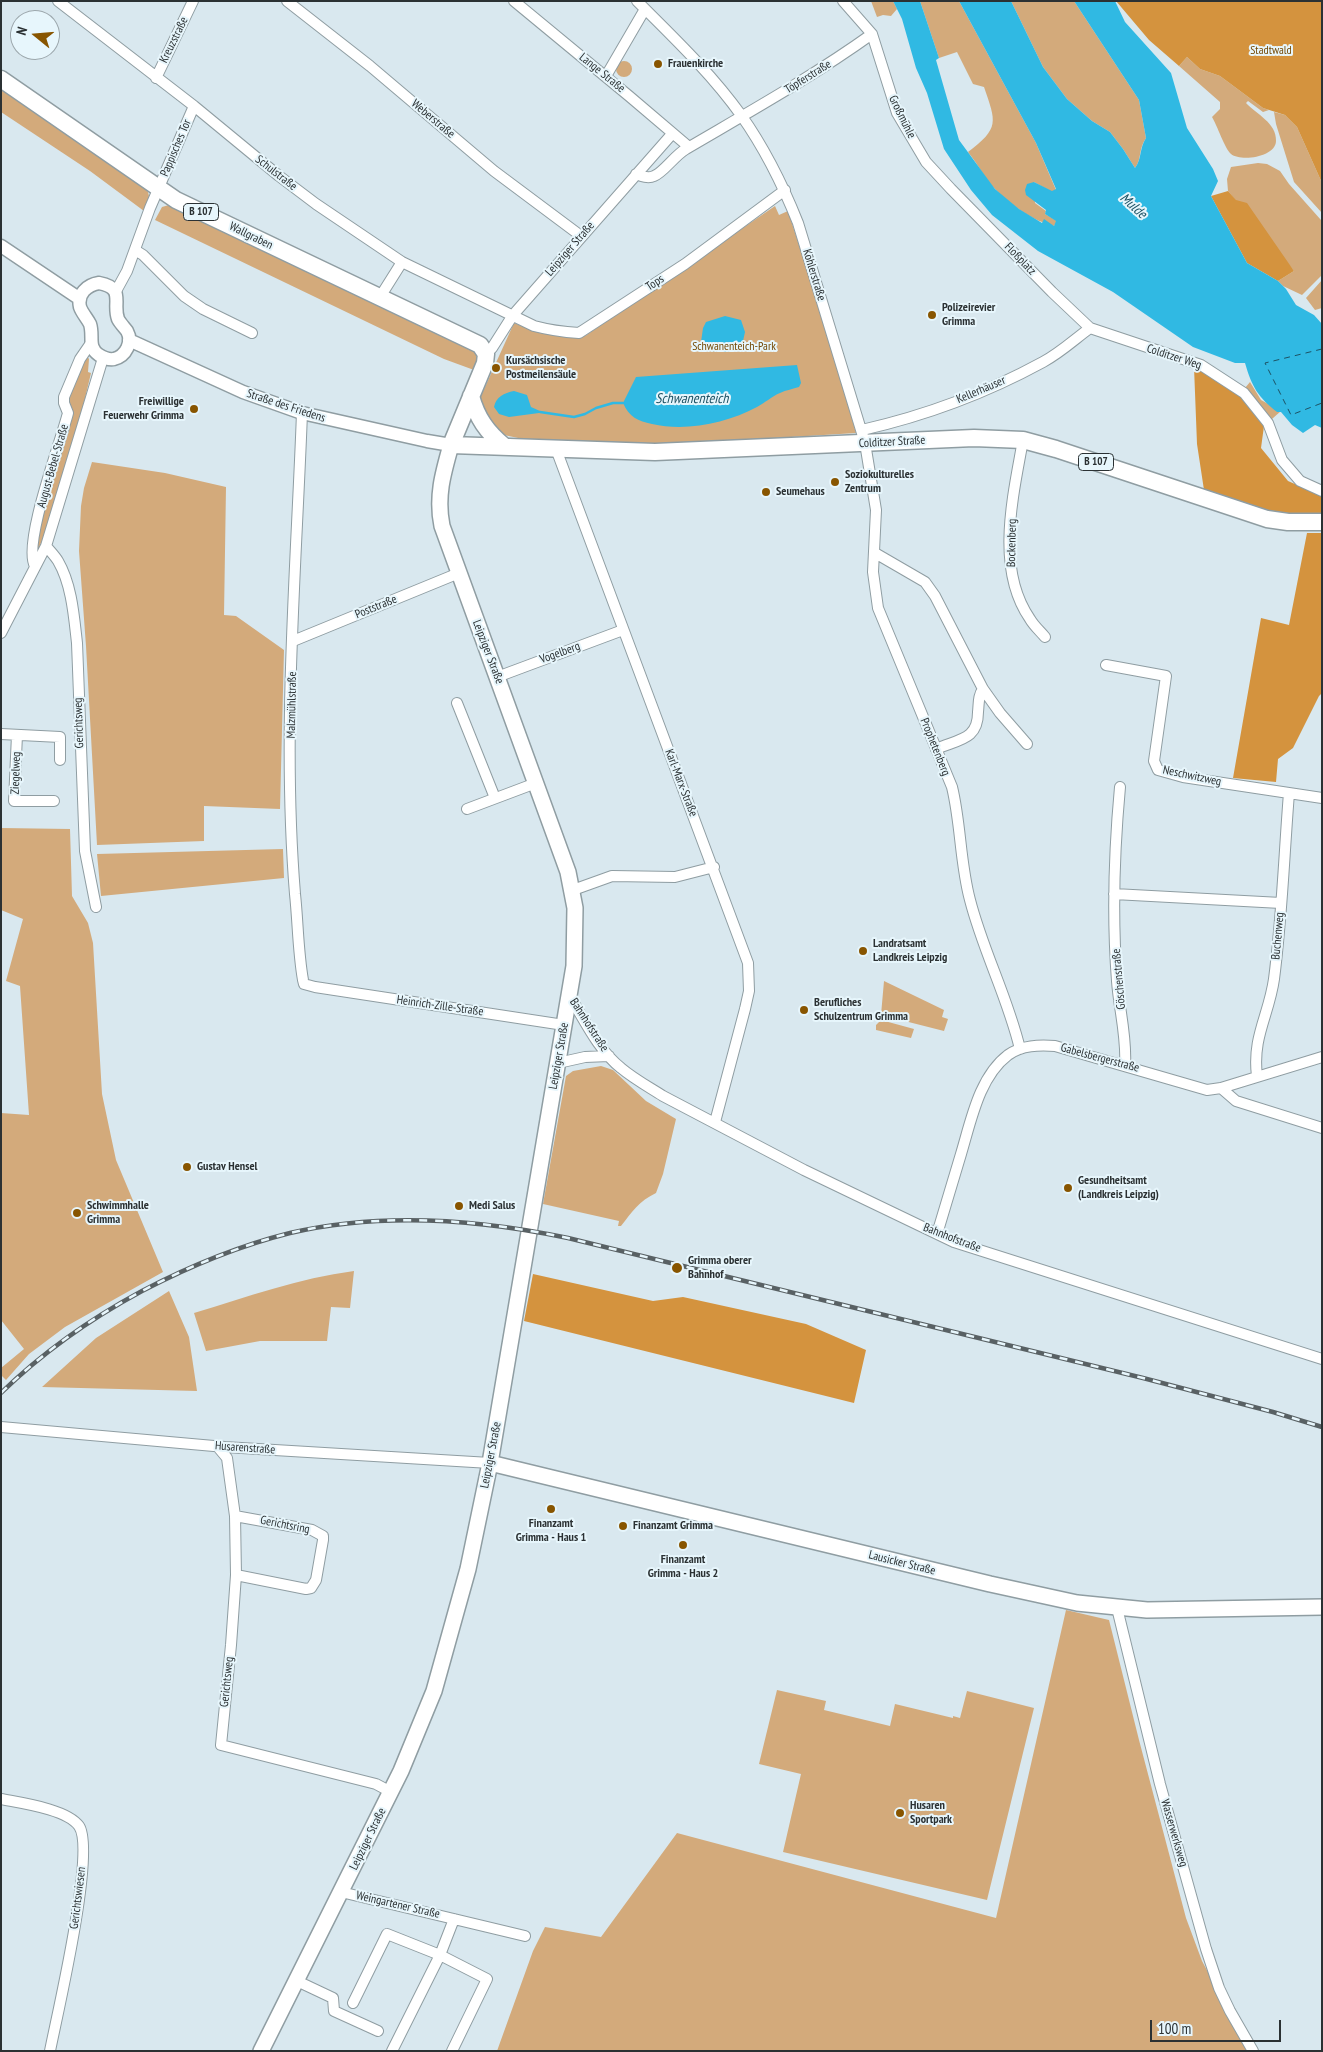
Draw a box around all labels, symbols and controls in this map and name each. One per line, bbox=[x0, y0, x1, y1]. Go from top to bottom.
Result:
north arrow bbox=[10, 10, 60, 60]
street label: Kreuzstraße bbox=[157, 15, 191, 65]
text: N bbox=[12, 25, 31, 37]
park label: Stadtwald bbox=[1250, 44, 1292, 58]
street label: Lange Straße bbox=[576, 50, 628, 96]
place label: Frauenkirche bbox=[668, 57, 723, 71]
street label: Töpferstraße bbox=[782, 57, 834, 97]
marker: Frauenkirche bbox=[652, 58, 664, 70]
street label: Großmühle bbox=[885, 93, 919, 141]
street label: Weberstraße bbox=[408, 97, 458, 141]
street label: Pappisches Tor bbox=[158, 117, 194, 179]
street label: Schulstraße bbox=[252, 152, 300, 194]
water label: Mulde bbox=[1116, 190, 1150, 222]
road number: B 107 bbox=[184, 203, 218, 220]
street label: Wallgraben bbox=[227, 219, 275, 253]
street label: Leipziger Straße bbox=[542, 219, 598, 279]
street label: Floßplatz bbox=[1001, 240, 1039, 278]
street label: Köhlerstraße bbox=[799, 247, 829, 303]
street label: Tops bbox=[643, 272, 667, 294]
place label: Polizeirevier Grimma bbox=[942, 301, 995, 329]
marker: Polizeirevier Grimma bbox=[926, 309, 938, 321]
park label: Schwanenteich-Park bbox=[692, 340, 776, 354]
street label: Colditzer Weg bbox=[1145, 341, 1203, 373]
place label: Kursächsische Postmeilensäule bbox=[506, 354, 576, 382]
marker: Kursächsische Postmeilensäule bbox=[490, 362, 502, 374]
street label: Kellerhäuser bbox=[954, 373, 1008, 407]
street label: Straße des Friedens bbox=[245, 386, 327, 426]
water label: Schwanenteich bbox=[656, 391, 728, 407]
place label: Freiwillige Feuerwehr Grimma bbox=[103, 395, 184, 423]
marker: Freiwillige Feuerwehr Grimma bbox=[188, 403, 200, 415]
street label: August-Bebel-Straße bbox=[34, 423, 72, 509]
street label: Colditzer Straße bbox=[858, 433, 926, 451]
road number: B 107 bbox=[1078, 454, 1114, 471]
place label: Soziokulturelles Zentrum bbox=[845, 468, 914, 496]
marker: Soziokulturelles Zentrum bbox=[829, 476, 841, 488]
place label: Seumehaus bbox=[776, 485, 825, 499]
marker: Seumehaus bbox=[760, 486, 772, 498]
street label: Bockenberg bbox=[1004, 519, 1020, 567]
street label: Poststraße bbox=[353, 592, 399, 622]
street label: Leipziger Straße bbox=[469, 618, 507, 686]
street label: Vogelberg bbox=[538, 639, 582, 667]
street label: Malzmühlstraße bbox=[284, 671, 300, 739]
street label: Gerichtsweg bbox=[71, 697, 87, 749]
street label: Prophetenberg bbox=[917, 716, 953, 778]
street label: Karl-Marx-Straße bbox=[662, 747, 700, 819]
street label: Ziegelweg bbox=[8, 751, 24, 795]
street label: Neschwitzweg bbox=[1161, 763, 1223, 789]
street label: Buchenweg bbox=[1269, 912, 1287, 960]
place label: Landratsamt Landkreis Leipzig bbox=[873, 937, 947, 965]
marker: Landratsamt Landkreis Leipzig bbox=[857, 945, 869, 957]
street label: Göschenstraße bbox=[1109, 948, 1129, 1010]
street label: Heinrich-Zille-Straße bbox=[396, 993, 484, 1019]
street label: Bahnhofstraße bbox=[566, 996, 612, 1054]
place label: Berufliches Schulzentrum Grimma bbox=[814, 996, 908, 1024]
marker: Berufliches Schulzentrum Grimma bbox=[798, 1004, 810, 1016]
street label: Leipziger Straße bbox=[546, 1022, 572, 1090]
street label: Gabelsbergerstraße bbox=[1059, 1041, 1141, 1075]
place label: Gustav Hensel bbox=[197, 1160, 257, 1174]
marker: Gustav Hensel bbox=[181, 1161, 193, 1173]
place label: Gesundheitsamt (Landkreis Leipzig) bbox=[1078, 1174, 1159, 1202]
marker: Gesundheitsamt (Landkreis Leipzig) bbox=[1062, 1182, 1074, 1194]
place label: Schwimmhalle Grimma bbox=[87, 1199, 149, 1227]
place label: Medi Salus bbox=[469, 1199, 515, 1213]
marker: Medi Salus bbox=[453, 1200, 465, 1212]
marker: Schwimmhalle Grimma bbox=[71, 1207, 83, 1219]
street label: Bahnhofstraße bbox=[921, 1220, 983, 1256]
place label: Grimma oberer Bahnhof bbox=[688, 1254, 752, 1282]
marker: Grimma oberer Bahnhof bbox=[670, 1261, 684, 1275]
street label: Leipziger Straße bbox=[478, 1421, 504, 1489]
street label: Husarenstraße bbox=[214, 1439, 276, 1457]
marker: Finanzamt Grimma - Haus 1 bbox=[545, 1503, 557, 1515]
street label: Gerichtsring bbox=[259, 1513, 311, 1537]
place label: Finanzamt Grimma - Haus 1 bbox=[516, 1517, 586, 1545]
place label: Finanzamt Grimma bbox=[633, 1519, 713, 1533]
marker: Finanzamt Grimma bbox=[617, 1520, 629, 1532]
marker: Finanzamt Grimma - Haus 2 bbox=[677, 1539, 689, 1551]
street label: Lausicker Straße bbox=[867, 1548, 937, 1578]
place label: Finanzamt Grimma - Haus 2 bbox=[648, 1553, 718, 1581]
street label: Gerichtsweg bbox=[217, 1656, 237, 1708]
street label: Wasserwerksweg bbox=[1157, 1797, 1191, 1869]
place label: Husaren Sportpark bbox=[910, 1799, 952, 1827]
street label: Leipziger Straße bbox=[347, 1806, 389, 1872]
marker: Husaren Sportpark bbox=[894, 1807, 906, 1819]
street label: Gerichtswiesen bbox=[67, 1866, 89, 1930]
street label: Weingartener Straße bbox=[355, 1888, 441, 1922]
scale bar bbox=[1153, 2010, 1284, 2042]
text: 100 m bbox=[1158, 2019, 1191, 2038]

